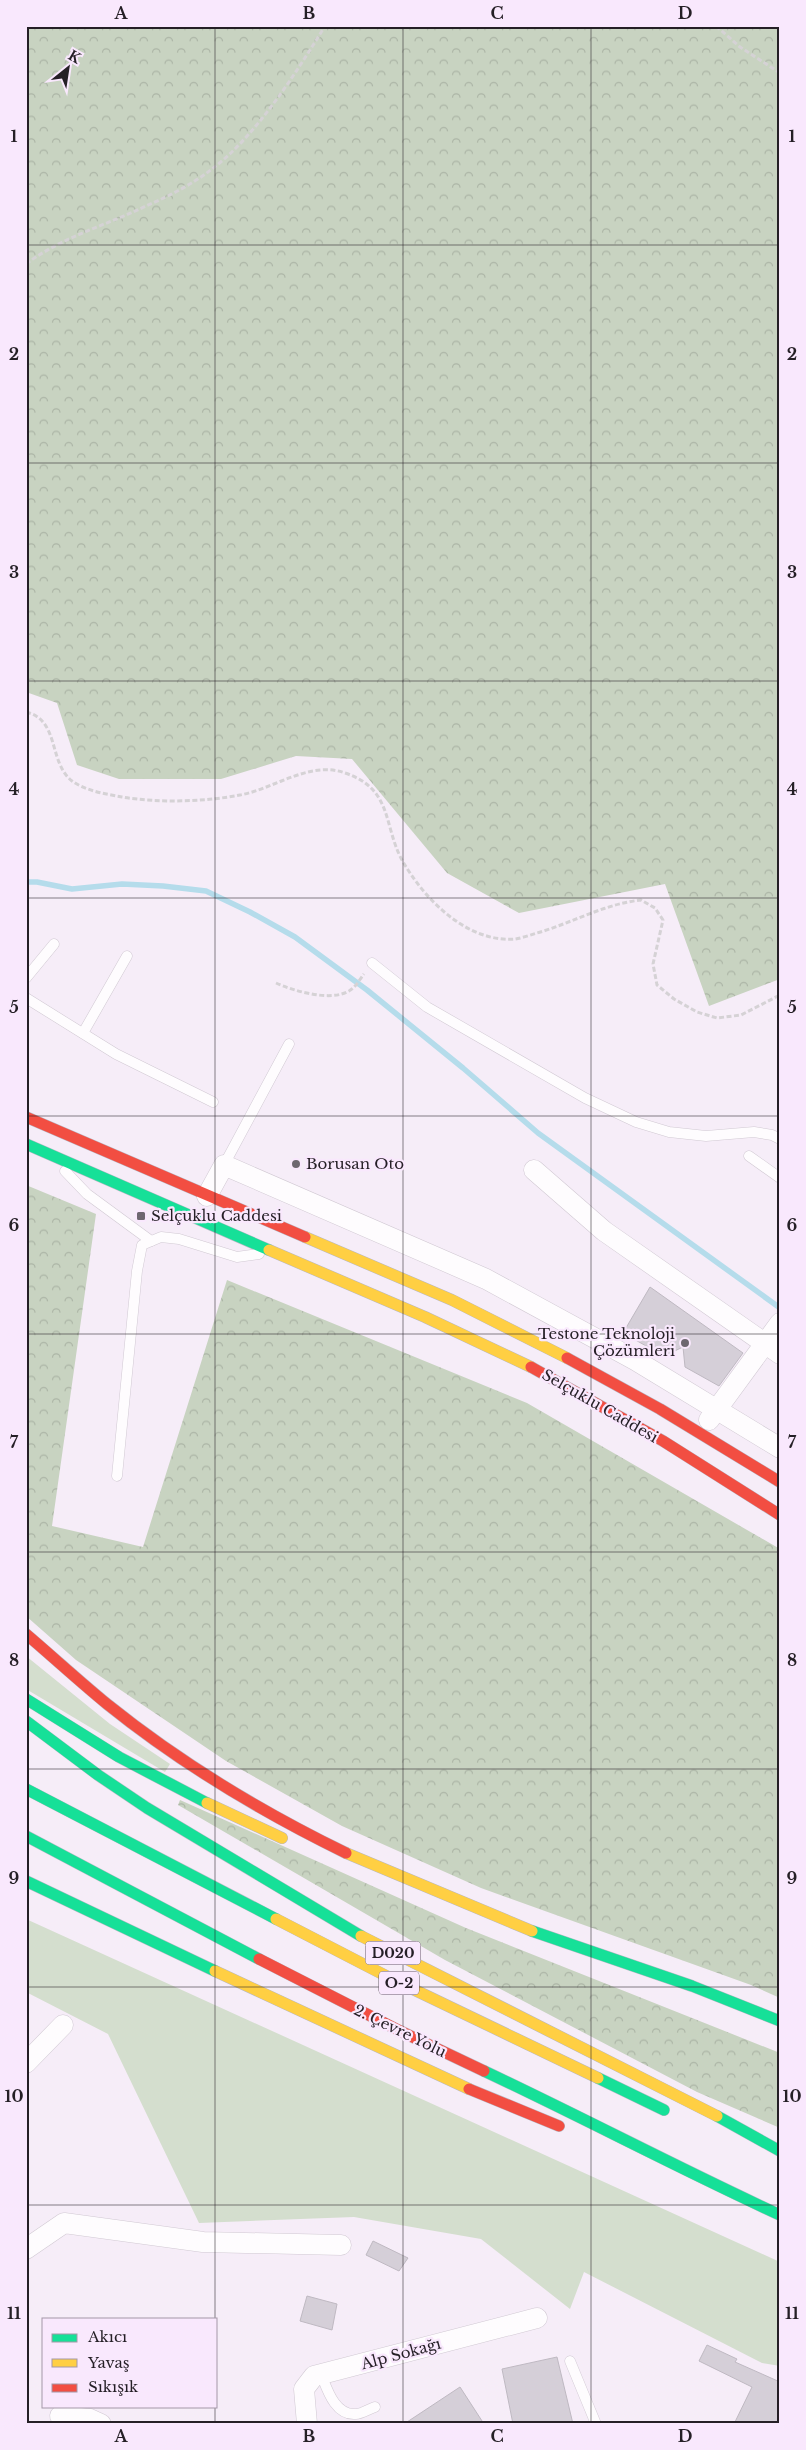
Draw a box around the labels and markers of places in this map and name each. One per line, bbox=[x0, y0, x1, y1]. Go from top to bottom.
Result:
place label: Borusan Oto bbox=[306, 1154, 404, 1173]
marker: Borusan Oto bbox=[290, 1158, 302, 1170]
place label: Selçuklu Caddesi bbox=[151, 1206, 282, 1225]
marker: Selçuklu Caddesi bbox=[135, 1210, 147, 1222]
place label: Testone Teknoloji Çözümleri bbox=[538, 1324, 675, 1360]
marker: Testone Teknoloji Çözümleri bbox=[679, 1337, 691, 1349]

